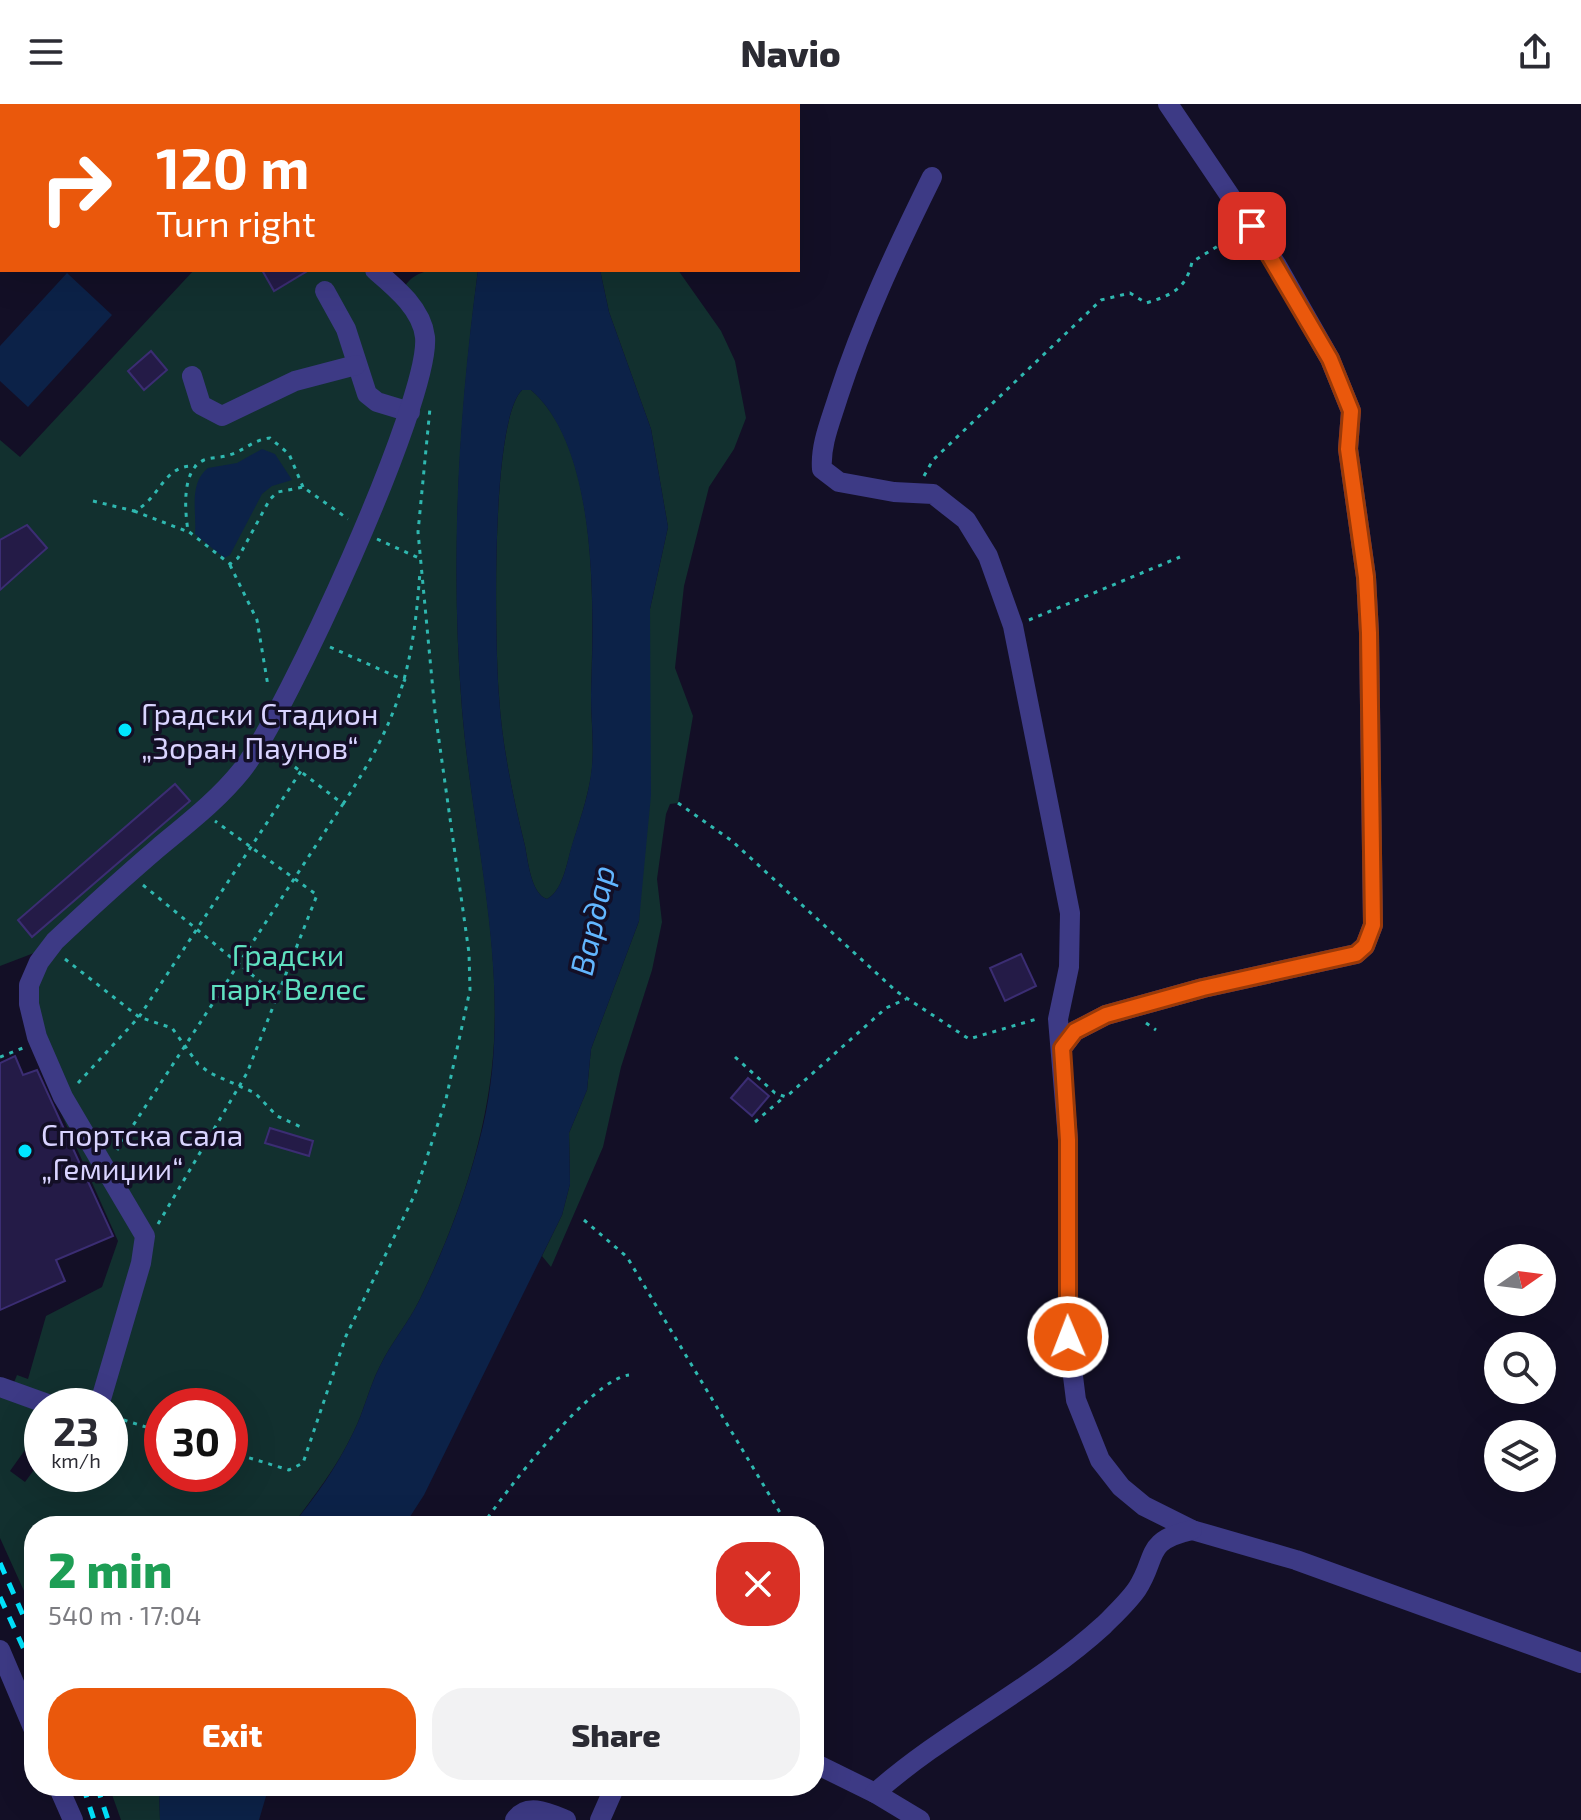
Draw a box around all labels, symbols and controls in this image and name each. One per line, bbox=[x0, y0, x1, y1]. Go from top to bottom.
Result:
icon: menu bbox=[24, 30, 68, 74]
icon: share bbox=[1513, 30, 1557, 74]
text: Navio bbox=[740, 31, 841, 74]
text: 120 m bbox=[156, 133, 310, 200]
icon: right bbox=[24, 136, 128, 240]
pin bbox=[1218, 192, 1286, 260]
text: Turn right bbox=[156, 201, 316, 244]
icon: arrive bbox=[1230, 204, 1274, 248]
place label: Градски Стадион „Зоран Паунов“ bbox=[141, 695, 378, 766]
marker: Градски Стадион „Зоран Паунов“ bbox=[116, 721, 134, 739]
water label: Вардар bbox=[561, 861, 621, 979]
park label: Градски парк Велес bbox=[210, 936, 366, 1006]
place label: Спортска сала „Гемиџии“ bbox=[41, 1116, 243, 1186]
marker: Спортска сала „Гемиџии“ bbox=[16, 1142, 34, 1160]
north arrow bbox=[1484, 1244, 1556, 1316]
map controls bbox=[1484, 1244, 1556, 1492]
position arrow bbox=[1026, 1295, 1110, 1379]
button: search bbox=[1484, 1332, 1556, 1404]
speed limit sign: 30 bbox=[144, 1388, 248, 1492]
text: 23 bbox=[53, 1406, 99, 1454]
button: layers bbox=[1484, 1420, 1556, 1492]
text: km/h bbox=[51, 1448, 101, 1472]
text: 2 min bbox=[48, 1540, 172, 1598]
button: close bbox=[716, 1542, 800, 1626]
text: 540 m · 17:04 bbox=[48, 1599, 201, 1630]
button: Exit bbox=[48, 1688, 416, 1780]
button: Share bbox=[432, 1688, 800, 1780]

